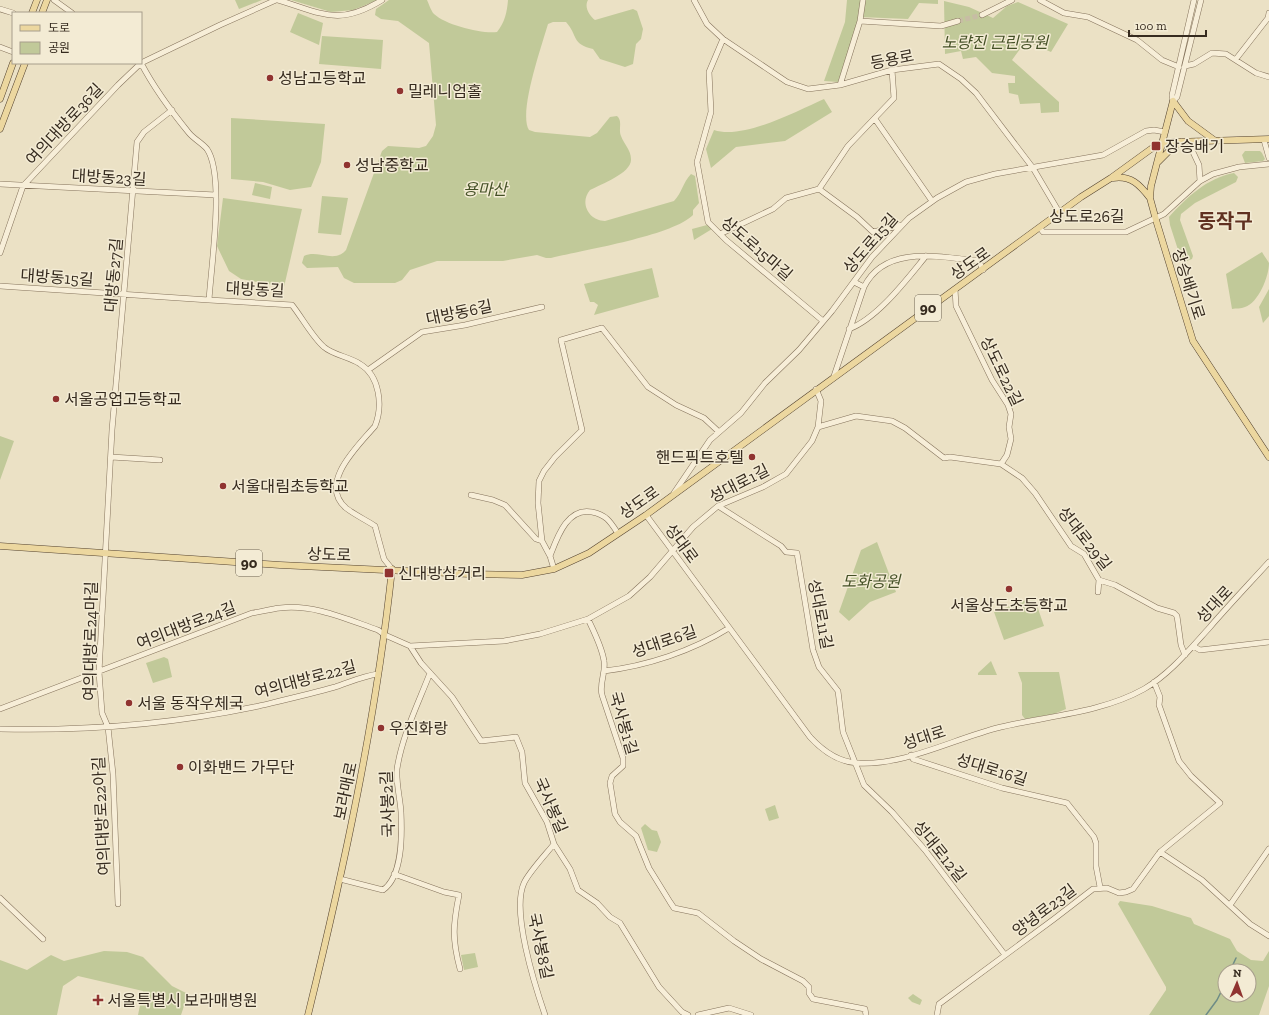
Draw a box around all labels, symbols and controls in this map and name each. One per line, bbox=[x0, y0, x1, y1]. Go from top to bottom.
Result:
legend bbox=[12, 12, 142, 64]
scale bar bbox=[1129, 12, 1206, 38]
text: 100 m bbox=[1135, 19, 1167, 33]
text: 도로 bbox=[48, 21, 70, 35]
park label: 노량진 근린공원 bbox=[942, 33, 1050, 52]
text: 공원 bbox=[48, 41, 70, 55]
street label: 등용로 bbox=[869, 46, 916, 73]
place label: 성남고등학교 bbox=[278, 69, 366, 88]
marker: 성남고등학교 bbox=[265, 73, 275, 83]
street label: 여의대방로36길 bbox=[22, 80, 107, 169]
place label: 밀레니엄홀 bbox=[408, 82, 482, 101]
marker: 밀레니엄홀 bbox=[395, 86, 405, 96]
place label: 장승배기 bbox=[1165, 137, 1224, 156]
marker: 장승배기 bbox=[1150, 140, 1162, 152]
place label: 성남중학교 bbox=[355, 156, 429, 175]
marker: 성남중학교 bbox=[342, 160, 352, 170]
street label: 대방동23길 bbox=[71, 166, 147, 189]
park label: 용마산 bbox=[463, 180, 509, 199]
street label: 상도로26길 bbox=[1049, 207, 1125, 226]
street label: 상도로15길 bbox=[839, 209, 902, 277]
district label: 동작구 bbox=[1197, 209, 1253, 233]
street label: 상도로15마길 bbox=[717, 212, 796, 284]
street label: 대방동27길 bbox=[101, 237, 126, 313]
street label: 상도로 bbox=[947, 243, 994, 284]
street label: 장승배기로 bbox=[1168, 246, 1209, 322]
street label: 대방동15길 bbox=[20, 265, 94, 290]
street label: 대방동길 bbox=[225, 278, 285, 301]
road number: 90 bbox=[915, 295, 941, 321]
street label: 대방동6길 bbox=[424, 296, 494, 329]
street label: 상도로22길 bbox=[976, 333, 1027, 409]
place label: 서울공업고등학교 bbox=[64, 390, 182, 409]
marker: 서울공업고등학교 bbox=[51, 394, 61, 404]
place label: 핸드픽트호텔 bbox=[656, 448, 744, 467]
marker: 핸드픽트호텔 bbox=[747, 452, 757, 462]
street label: 성대로1길 bbox=[706, 460, 773, 507]
place label: 서울대림초등학교 bbox=[231, 477, 349, 496]
marker: 서울대림초등학교 bbox=[218, 481, 228, 491]
street label: 상도로 bbox=[616, 482, 663, 523]
street label: 성대로29길 bbox=[1054, 503, 1115, 574]
street label: 성대로 bbox=[661, 520, 702, 567]
street label: 상도로 bbox=[307, 544, 352, 565]
road number: 90 bbox=[236, 550, 262, 576]
place label: 신대방삼거리 bbox=[398, 564, 486, 583]
marker: 신대방삼거리 bbox=[383, 567, 395, 579]
park label: 도화공원 bbox=[842, 572, 902, 591]
street label: 성대로11길 bbox=[804, 577, 837, 651]
street label: 여의대방로24마길 bbox=[80, 581, 101, 701]
street label: 성대로 bbox=[1192, 582, 1237, 627]
marker: 서울상도초등학교 bbox=[1004, 584, 1014, 594]
place label: 서울상도초등학교 bbox=[950, 596, 1068, 615]
street label: 여의대방로24길 bbox=[134, 598, 239, 653]
street label: 성대로6길 bbox=[629, 622, 699, 661]
street label: 여의대방로22길 bbox=[252, 657, 358, 702]
street label: 국사봉1길 bbox=[605, 689, 642, 757]
place label: 서울 동작우체국 bbox=[137, 694, 244, 713]
marker: 서울 동작우체국 bbox=[124, 698, 134, 708]
place label: 우진화랑 bbox=[389, 719, 448, 738]
street label: 성대로 bbox=[900, 722, 948, 753]
marker: 우진화랑 bbox=[376, 723, 386, 733]
street label: 성대로16길 bbox=[954, 750, 1030, 789]
street label: 여의대방로22아길 bbox=[89, 756, 114, 876]
place label: 이화밴드 가무단 bbox=[188, 758, 295, 777]
street label: 보라매로 bbox=[330, 760, 361, 822]
marker: 이화밴드 가무단 bbox=[175, 762, 185, 772]
street label: 국사봉2길 bbox=[377, 770, 398, 838]
street label: 국사봉길 bbox=[530, 774, 571, 836]
street label: 성대로12길 bbox=[909, 817, 970, 886]
street label: 양녕로23길 bbox=[1009, 880, 1080, 941]
street label: 국사봉8길 bbox=[524, 911, 557, 981]
north arrow bbox=[1217, 963, 1257, 1003]
text: N bbox=[1233, 967, 1242, 980]
place label: 서울특별시 보라매병원 bbox=[107, 991, 258, 1010]
marker: 서울특별시 보라매병원 bbox=[92, 994, 104, 1006]

